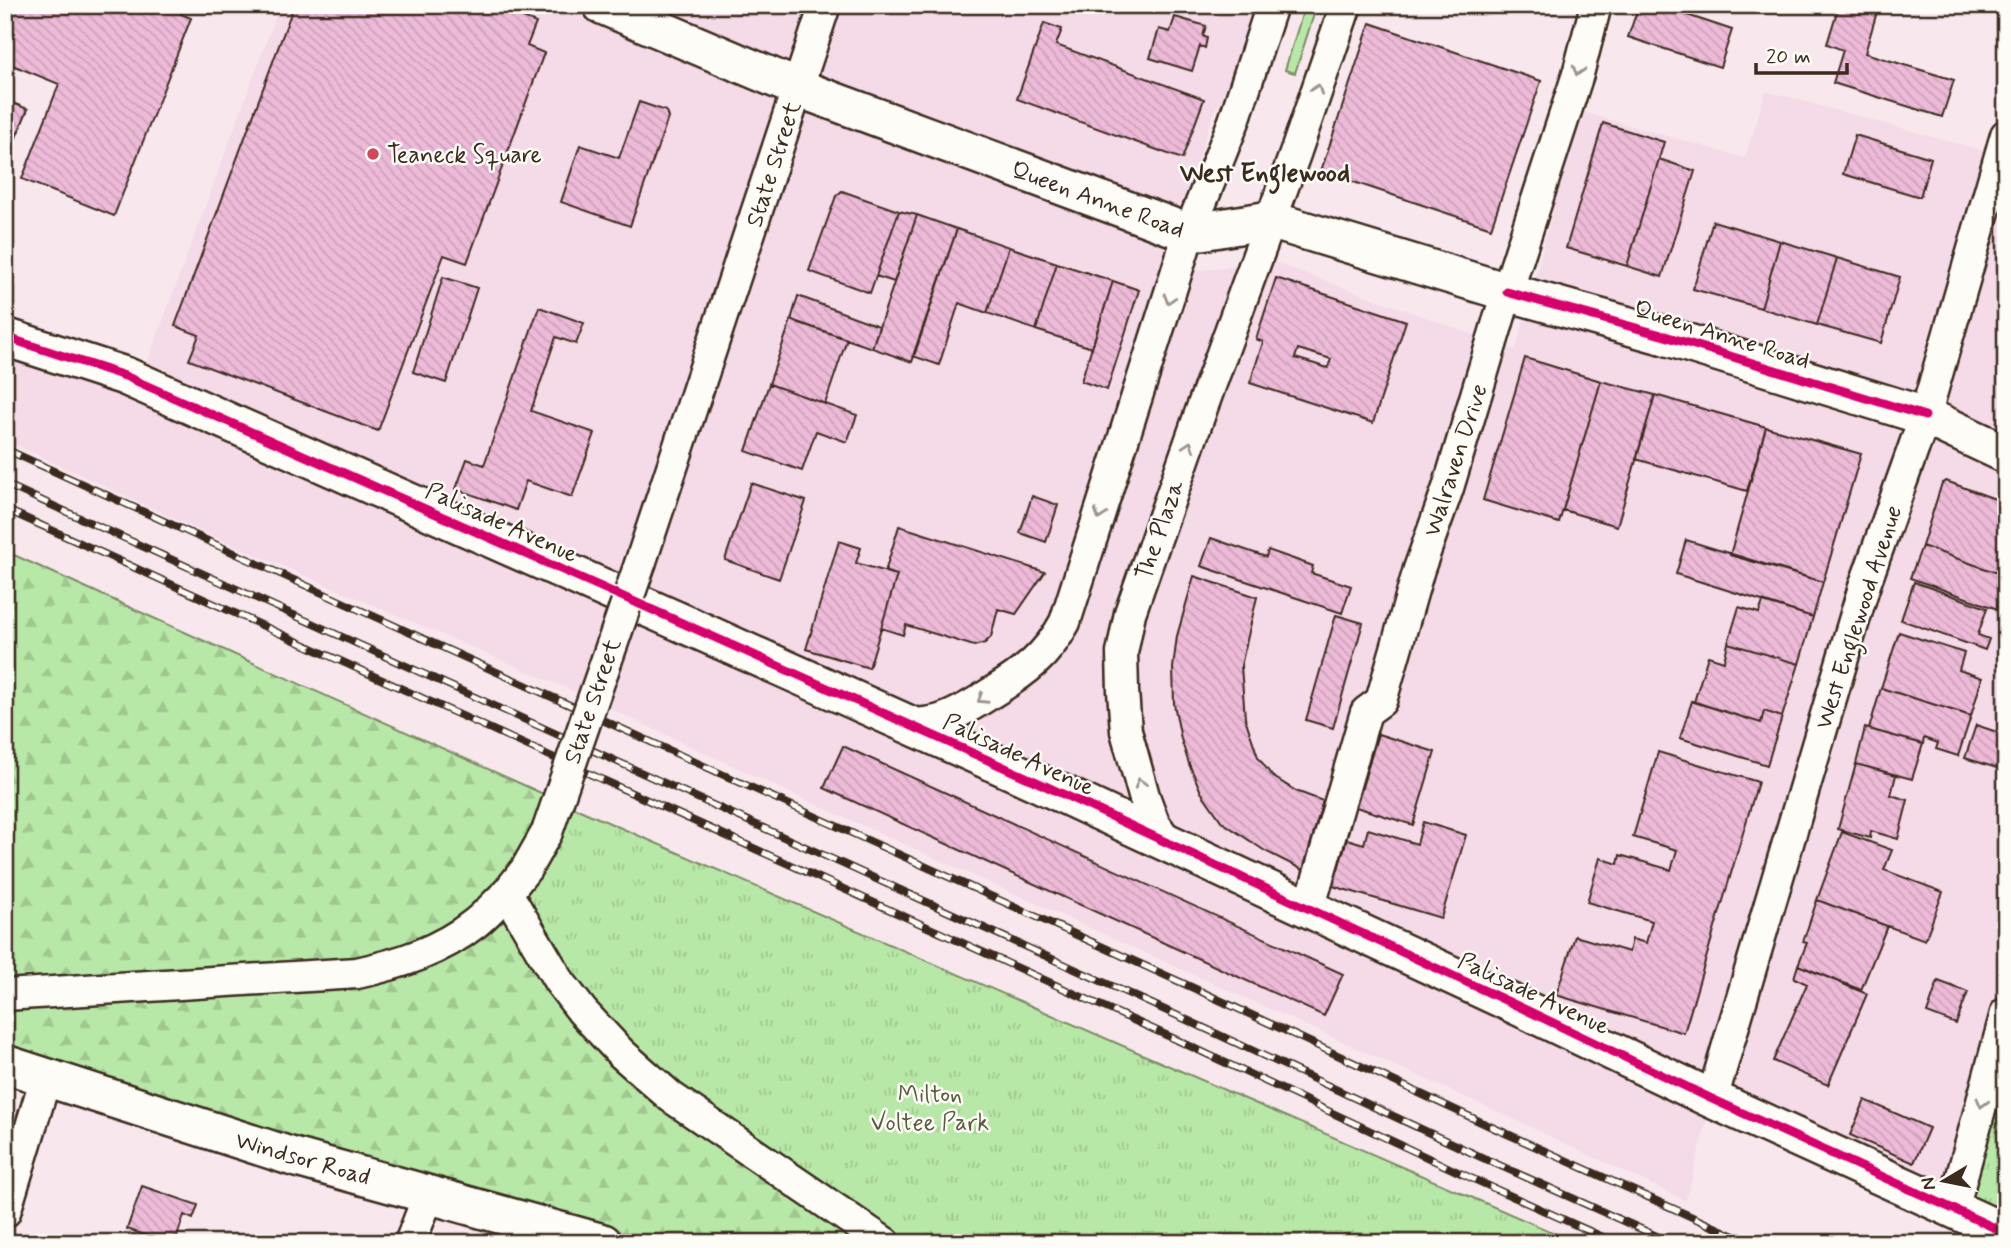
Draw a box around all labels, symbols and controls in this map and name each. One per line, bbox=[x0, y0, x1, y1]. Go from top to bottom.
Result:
scale bar bbox=[1756, 32, 1846, 76]
text: 20 m bbox=[1766, 43, 1811, 71]
one-way arrow bbox=[1572, 65, 1587, 77]
one-way arrow bbox=[1309, 83, 1323, 96]
street label: State Street bbox=[740, 98, 809, 231]
place label: Teaneck Square bbox=[387, 140, 542, 171]
marker: Teaneck Square bbox=[365, 146, 381, 162]
street label: Queen Anne Road bbox=[1007, 155, 1188, 246]
district label: West Englewood bbox=[1179, 157, 1350, 194]
one-way arrow bbox=[1162, 292, 1177, 304]
street label: Queen Anne Road bbox=[1630, 294, 1813, 377]
street label: Walraven Drive bbox=[1417, 380, 1496, 541]
one-way arrow bbox=[1181, 440, 1195, 452]
street label: Palisade Avenue bbox=[420, 476, 582, 571]
street label: The Plaza bbox=[1129, 476, 1192, 585]
street label: West Englewood Avenue bbox=[1809, 502, 1913, 734]
one-way arrow bbox=[1094, 509, 1108, 521]
street label: State Street bbox=[558, 635, 629, 768]
one-way arrow bbox=[977, 691, 990, 703]
street label: Palisade Avenue bbox=[938, 707, 1099, 804]
one-way arrow bbox=[1133, 777, 1148, 789]
street label: Palisade Avenue bbox=[1453, 946, 1614, 1043]
park label: Milton Voltee Park bbox=[871, 1080, 989, 1139]
one-way arrow bbox=[1976, 1097, 1990, 1109]
street label: Windsor Road bbox=[231, 1125, 374, 1194]
north arrow bbox=[1910, 1146, 1980, 1216]
text: N bbox=[1915, 1175, 1942, 1192]

